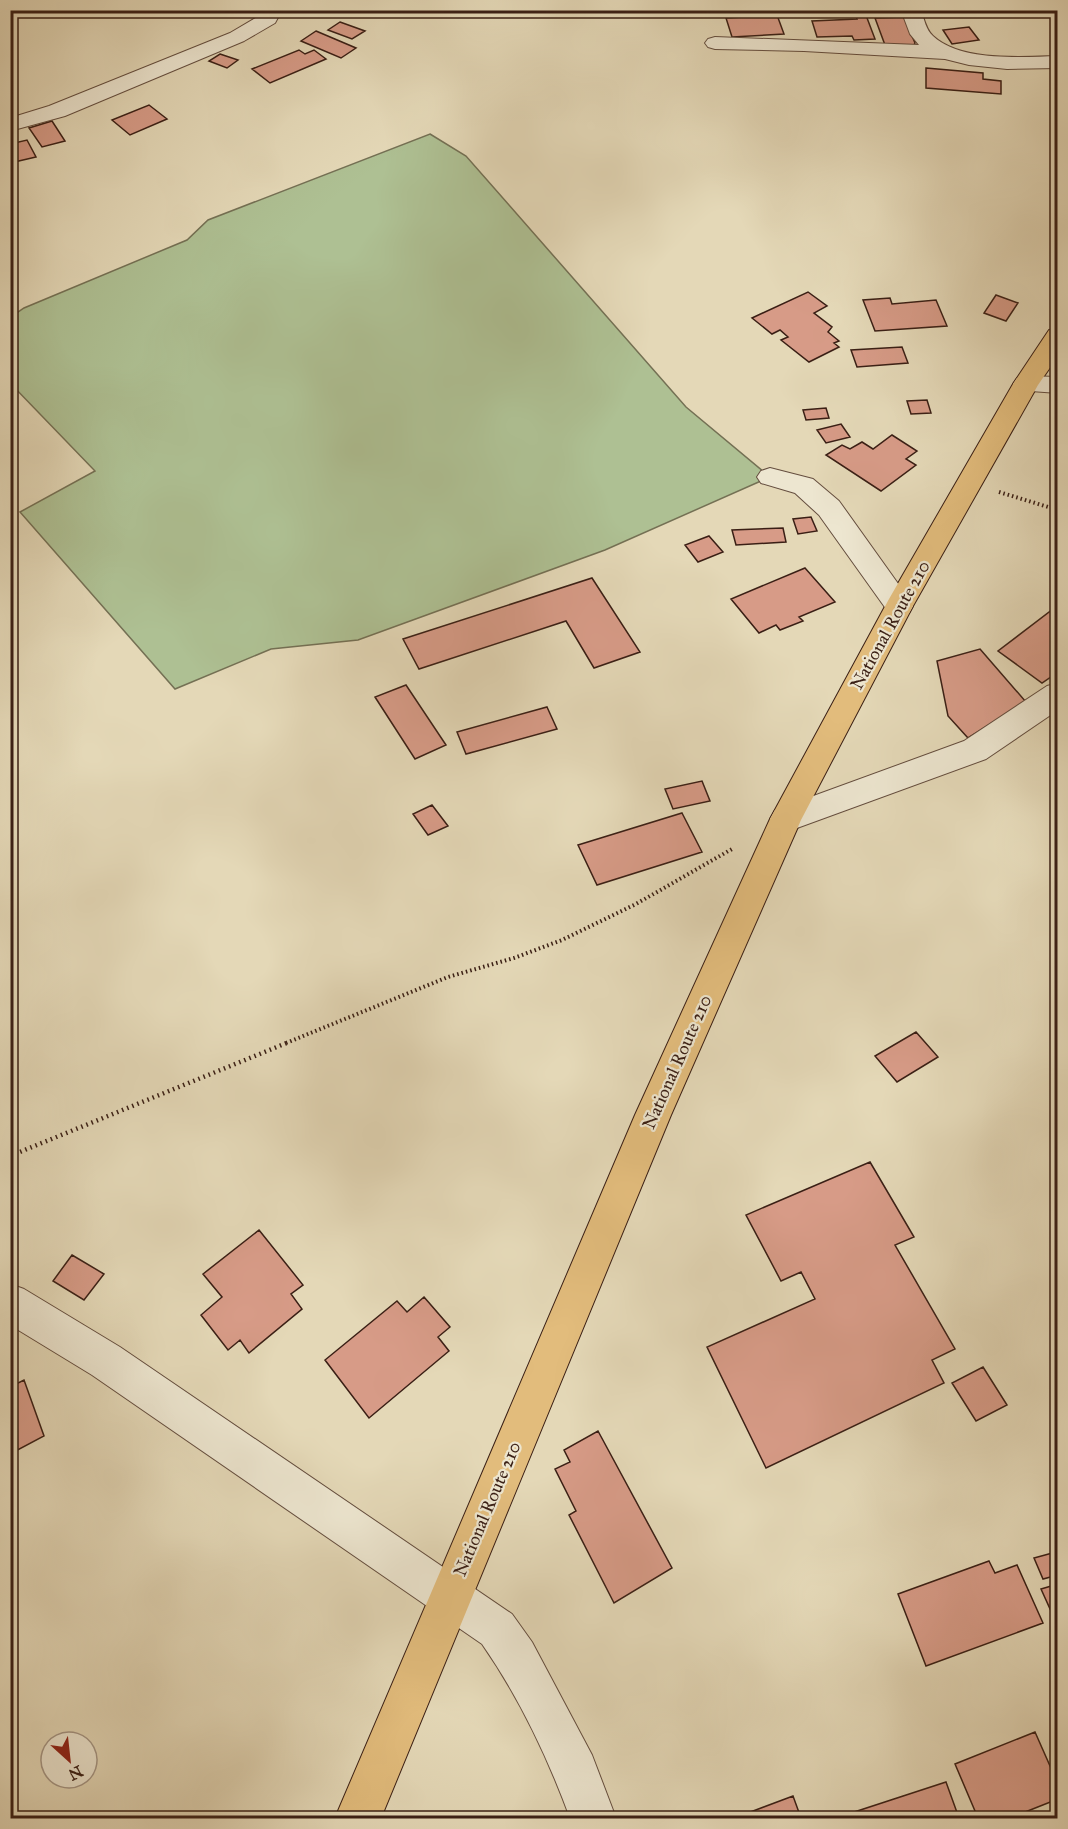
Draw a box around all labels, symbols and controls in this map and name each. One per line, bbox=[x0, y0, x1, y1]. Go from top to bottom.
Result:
street label: National Route 210 bbox=[845, 557, 935, 693]
street label: National Route 210 bbox=[638, 992, 716, 1132]
street label: National Route 210 bbox=[449, 1438, 525, 1580]
north arrow bbox=[39, 1730, 99, 1790]
text: N bbox=[65, 1761, 86, 1785]

